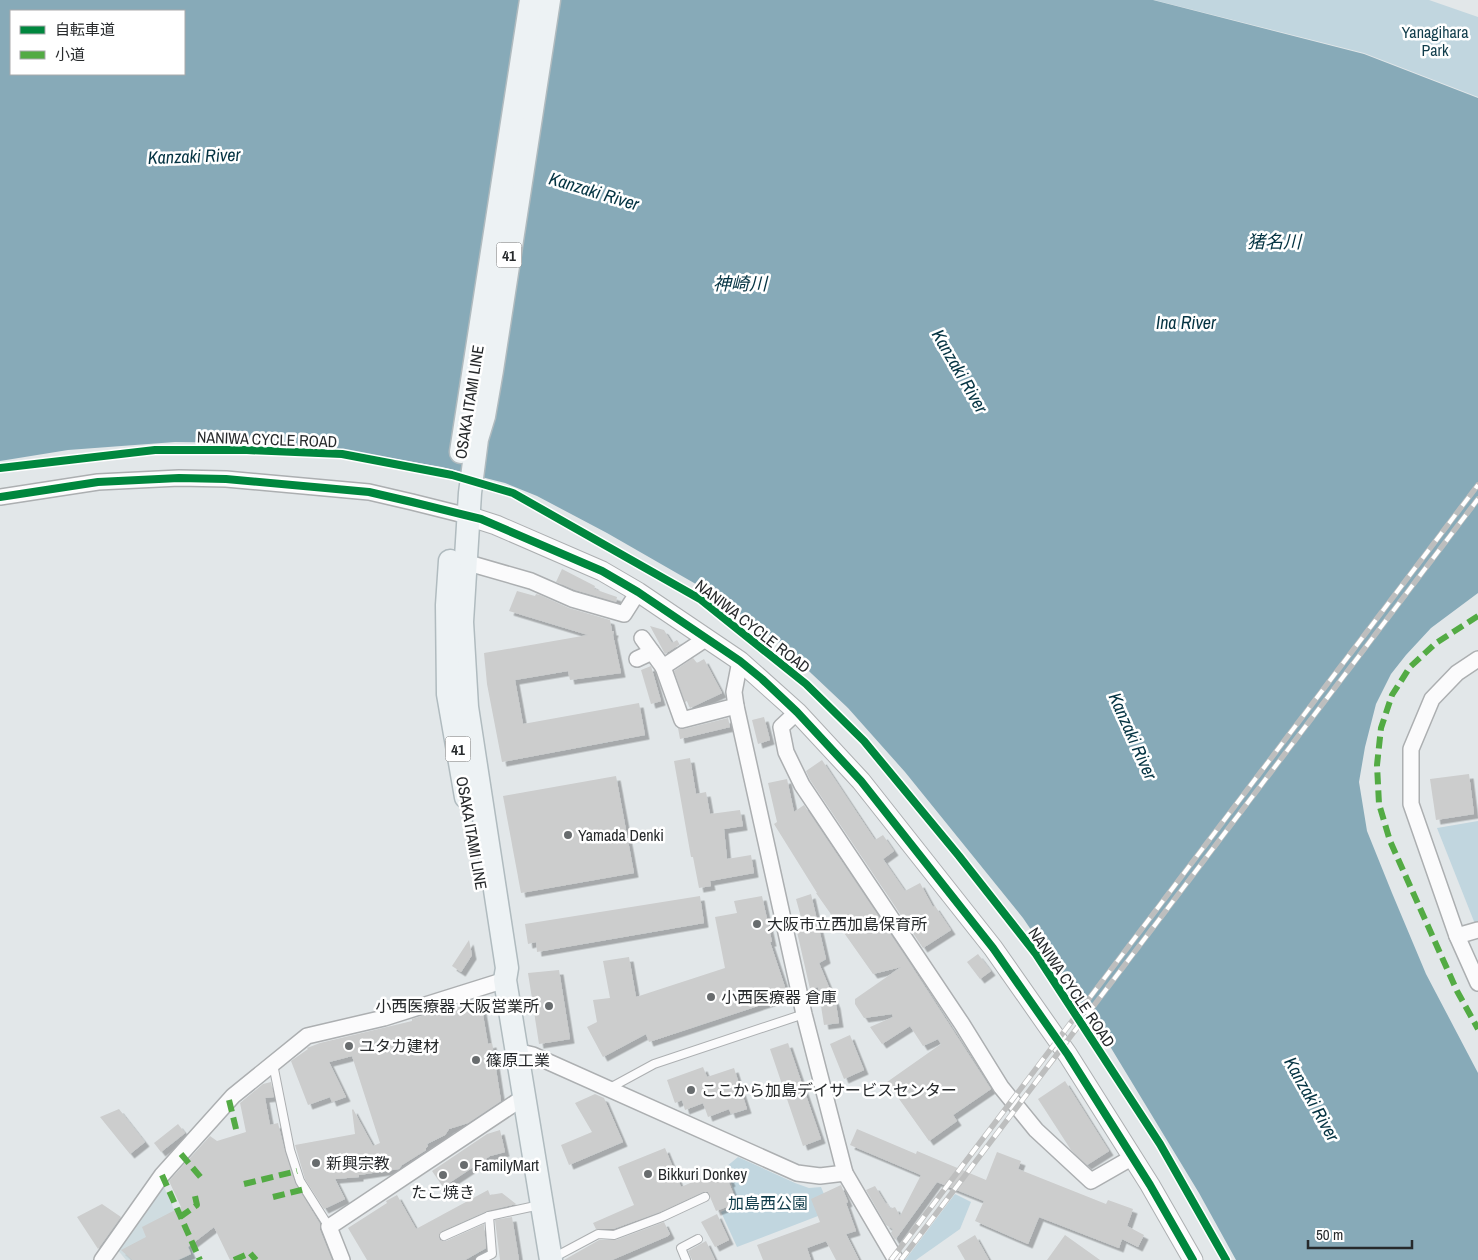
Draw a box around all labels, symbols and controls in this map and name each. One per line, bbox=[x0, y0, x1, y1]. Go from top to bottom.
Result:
legend bbox=[10, 10, 185, 75]
text: 自転車道 bbox=[55, 19, 115, 40]
park label: Yanagihara Park bbox=[1402, 21, 1469, 61]
text: 小道 bbox=[55, 44, 85, 65]
water label: Kanzaki River bbox=[147, 142, 242, 170]
water label: Kanzaki River bbox=[546, 165, 643, 217]
water label: 猪名川 bbox=[1247, 229, 1303, 254]
road number: 41 bbox=[496, 242, 522, 268]
water label: 神崎川 bbox=[713, 271, 769, 296]
water label: Ina River bbox=[1156, 310, 1217, 335]
water label: Kanzaki River bbox=[926, 325, 995, 418]
street label: OSAKA ITAMI LINE bbox=[449, 343, 489, 461]
street label: NANIWA CYCLE ROAD bbox=[197, 426, 337, 452]
street label: NANIWA CYCLE ROAD bbox=[691, 574, 815, 678]
water label: Kanzaki River bbox=[1103, 689, 1164, 784]
road number: 41 bbox=[446, 736, 470, 762]
street label: OSAKA ITAMI LINE bbox=[451, 774, 493, 892]
place label: Yamada Denki bbox=[578, 824, 664, 846]
marker: Yamada Denki bbox=[562, 829, 574, 841]
place label: 大阪市立西加島保育所 bbox=[767, 913, 927, 935]
marker: 大阪市立西加島保育所 bbox=[751, 918, 763, 930]
street label: NANIWA CYCLE ROAD bbox=[1024, 923, 1120, 1051]
place label: 小西医療器 倉庫 bbox=[721, 986, 837, 1008]
marker: 小西医療器 倉庫 bbox=[705, 991, 717, 1003]
place label: 小西医療器 大阪営業所 bbox=[375, 995, 539, 1017]
marker: 小西医療器 大阪営業所 bbox=[543, 1000, 555, 1012]
place label: ユタカ建材 bbox=[359, 1035, 439, 1057]
marker: ユタカ建材 bbox=[343, 1040, 355, 1052]
place label: 篠原工業 bbox=[486, 1049, 550, 1071]
water label: Kanzaki River bbox=[1279, 1052, 1346, 1147]
marker: 篠原工業 bbox=[470, 1054, 482, 1066]
place label: ここから加島デイサービスセンター bbox=[701, 1079, 957, 1101]
marker: ここから加島デイサービスセンター bbox=[685, 1084, 697, 1096]
place label: 新興宗教 bbox=[326, 1152, 390, 1174]
place label: FamilyMart bbox=[474, 1154, 539, 1176]
marker: 新興宗教 bbox=[310, 1157, 322, 1169]
marker: FamilyMart bbox=[458, 1159, 470, 1171]
place label: Bikkuri Donkey bbox=[658, 1163, 747, 1185]
marker: Bikkuri Donkey bbox=[642, 1168, 654, 1180]
marker: たこ焼き bbox=[437, 1169, 449, 1181]
place label: たこ焼き bbox=[411, 1181, 475, 1203]
park label: 加島西公園 bbox=[728, 1192, 808, 1214]
scale bar bbox=[1308, 1218, 1412, 1250]
text: 50 m bbox=[1316, 1224, 1343, 1245]

